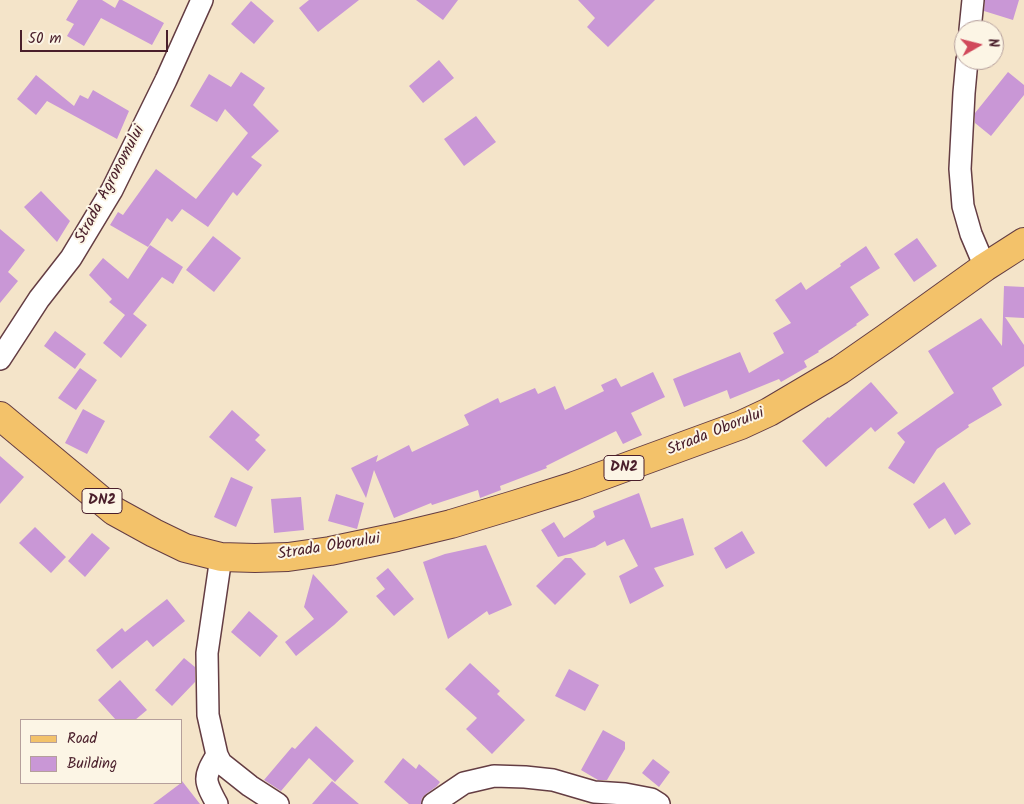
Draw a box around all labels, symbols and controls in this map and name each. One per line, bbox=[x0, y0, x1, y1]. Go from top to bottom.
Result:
scale bar bbox=[22, 20, 170, 52]
north arrow bbox=[954, 20, 1004, 70]
text: 50 m bbox=[28, 27, 62, 51]
text: N bbox=[981, 37, 1004, 49]
street label: Strada Agronomului bbox=[72, 123, 150, 247]
street label: Strada Oborului bbox=[665, 405, 767, 461]
road number: DN2 bbox=[604, 456, 644, 480]
road number: DN2 bbox=[82, 488, 122, 514]
street label: Strada Oborului bbox=[277, 530, 381, 566]
legend bbox=[20, 719, 182, 784]
text: Road bbox=[67, 727, 97, 751]
text: Building bbox=[67, 752, 117, 776]

